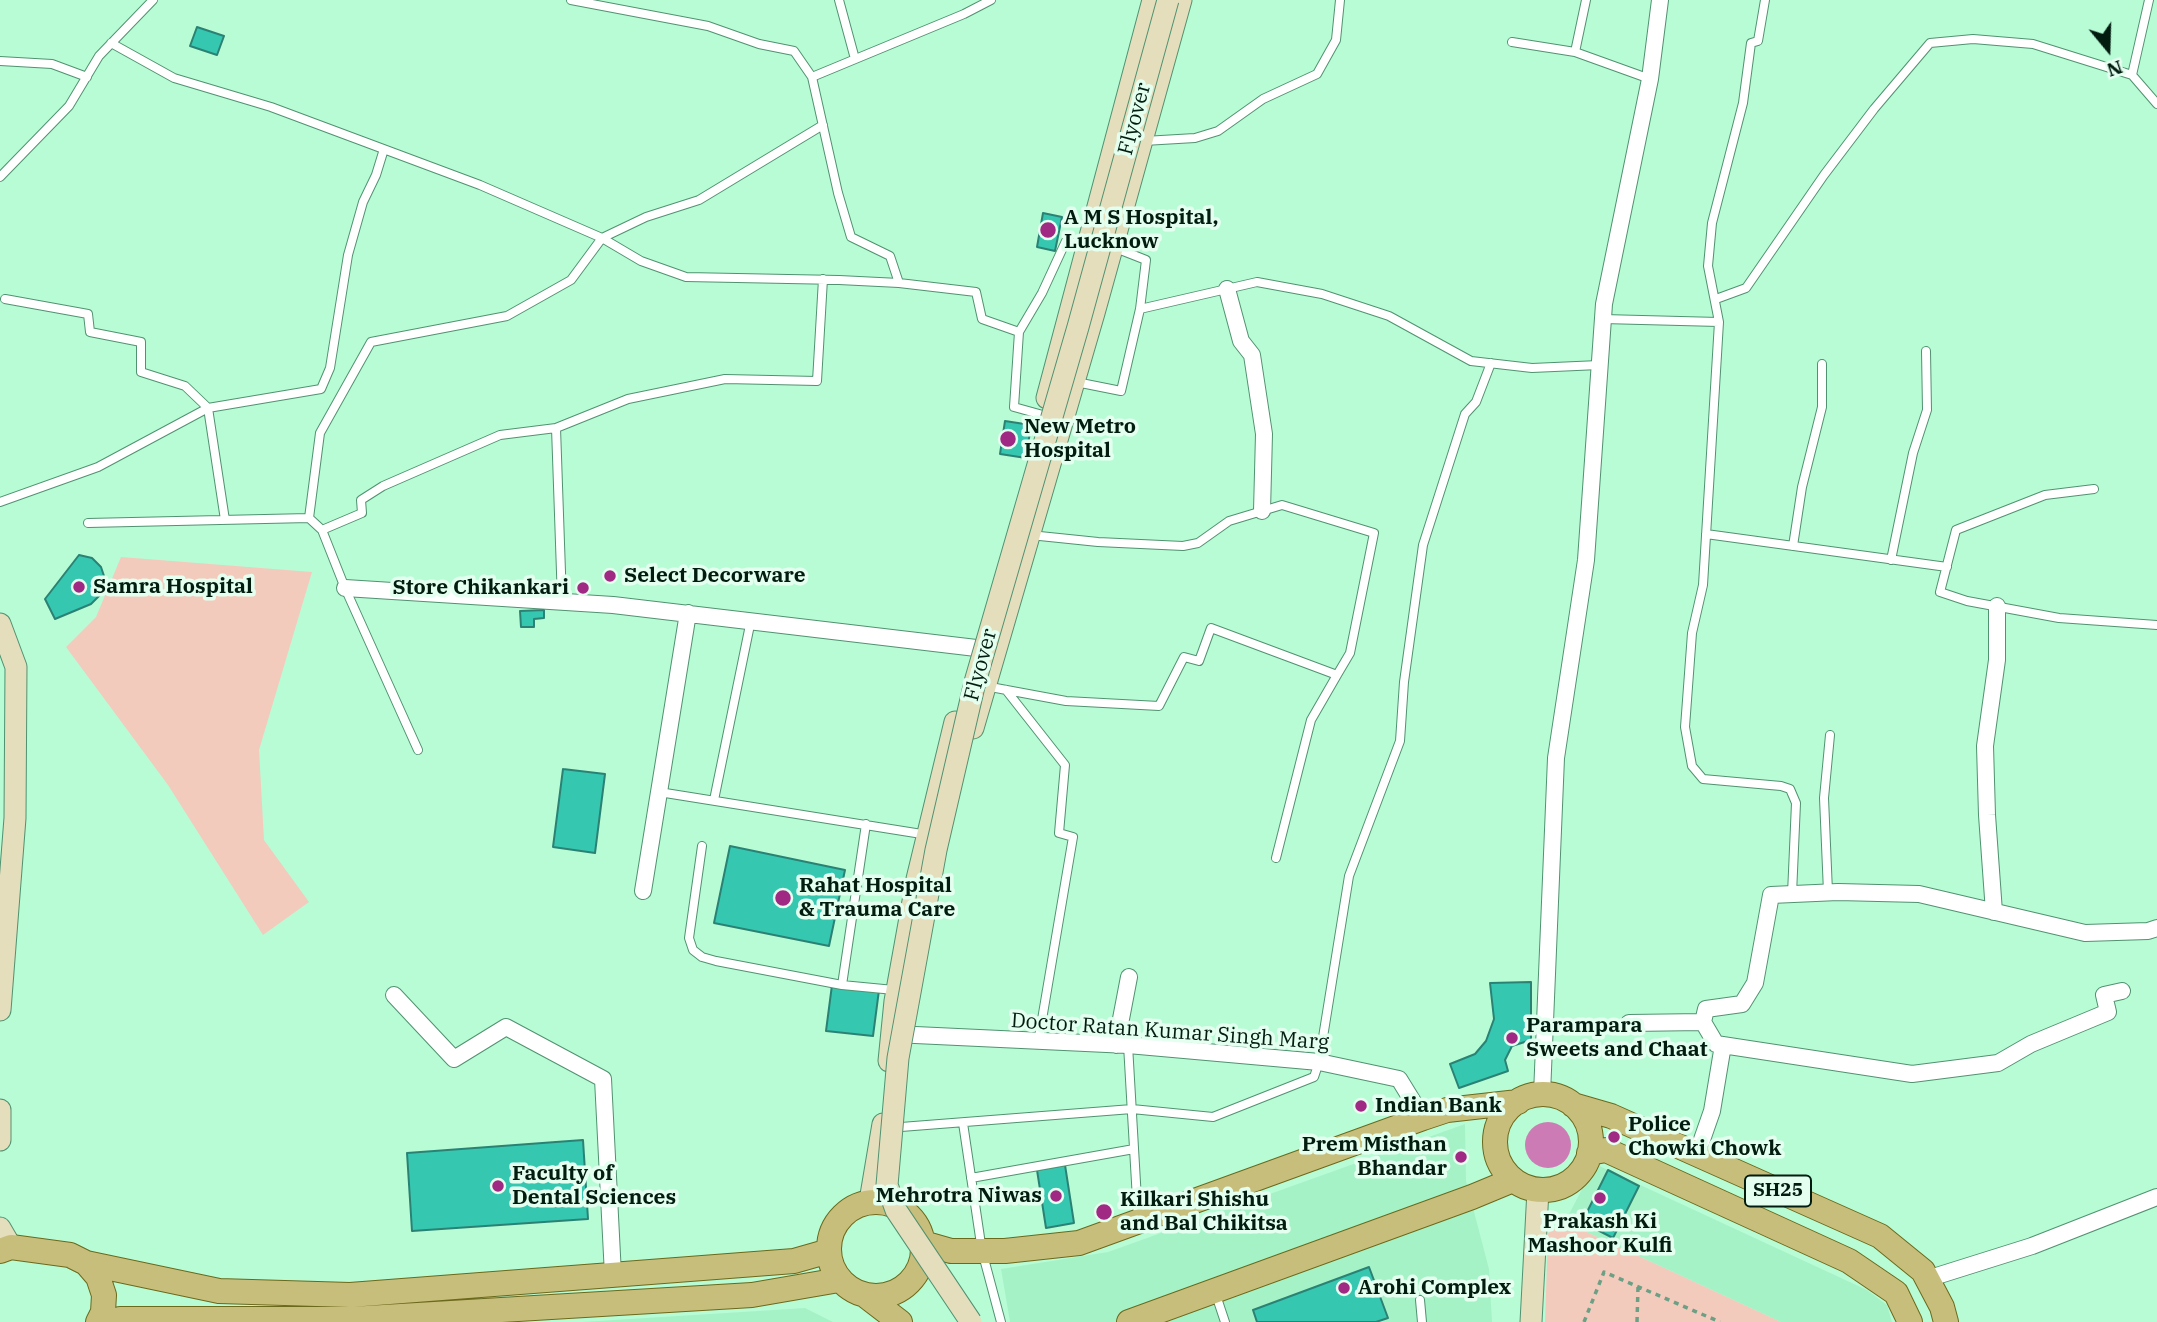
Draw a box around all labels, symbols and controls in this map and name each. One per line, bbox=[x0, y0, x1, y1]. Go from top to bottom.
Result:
north arrow bbox=[2073, 14, 2143, 84]
text: N bbox=[2104, 55, 2126, 83]
street label: Flyover bbox=[1113, 80, 1157, 158]
place label: A M S Hospital, Lucknow bbox=[1064, 205, 1218, 255]
marker: A M S Hospital, Lucknow bbox=[1038, 220, 1058, 240]
place label: New Metro Hospital bbox=[1024, 414, 1136, 464]
marker: New Metro Hospital bbox=[998, 429, 1018, 449]
place label: Select Decorware bbox=[624, 563, 806, 589]
marker: Select Decorware bbox=[602, 568, 618, 584]
place label: Samra Hospital bbox=[93, 574, 253, 600]
place label: Store Chikankari bbox=[393, 575, 569, 601]
marker: Samra Hospital bbox=[71, 579, 87, 595]
marker: Store Chikankari bbox=[575, 580, 591, 596]
street label: Flyover bbox=[959, 626, 1003, 704]
place label: Rahat Hospital & Trauma Care bbox=[799, 873, 955, 923]
marker: Rahat Hospital & Trauma Care bbox=[773, 888, 793, 908]
street label: Doctor Ratan Kumar Singh Marg bbox=[1010, 1008, 1330, 1056]
place label: Parampara Sweets and Chaat bbox=[1526, 1013, 1708, 1063]
marker: Parampara Sweets and Chaat bbox=[1504, 1030, 1520, 1046]
place label: Indian Bank bbox=[1375, 1093, 1502, 1119]
marker: Indian Bank bbox=[1353, 1098, 1369, 1114]
place label: Police Chowki Chowk bbox=[1628, 1112, 1781, 1162]
marker: Police Chowki Chowk bbox=[1606, 1129, 1622, 1145]
place label: Prem Misthan Bhandar bbox=[1302, 1132, 1447, 1182]
marker: Prem Misthan Bhandar bbox=[1453, 1149, 1469, 1165]
place label: Faculty of Dental Sciences bbox=[512, 1161, 676, 1211]
road number: SH25 bbox=[1745, 1176, 1811, 1206]
marker: Faculty of Dental Sciences bbox=[490, 1178, 506, 1194]
place label: Mehrotra Niwas bbox=[876, 1183, 1042, 1209]
place label: Kilkari Shishu and Bal Chikitsa bbox=[1120, 1187, 1288, 1237]
marker: Mehrotra Niwas bbox=[1048, 1188, 1064, 1204]
marker: Prakash Ki Mashoor Kulfi bbox=[1592, 1190, 1608, 1206]
marker: Kilkari Shishu and Bal Chikitsa bbox=[1094, 1202, 1114, 1222]
place label: Prakash Ki Mashoor Kulfi bbox=[1528, 1209, 1672, 1259]
place label: Arohi Complex bbox=[1358, 1275, 1511, 1301]
marker: Arohi Complex bbox=[1336, 1280, 1352, 1296]

